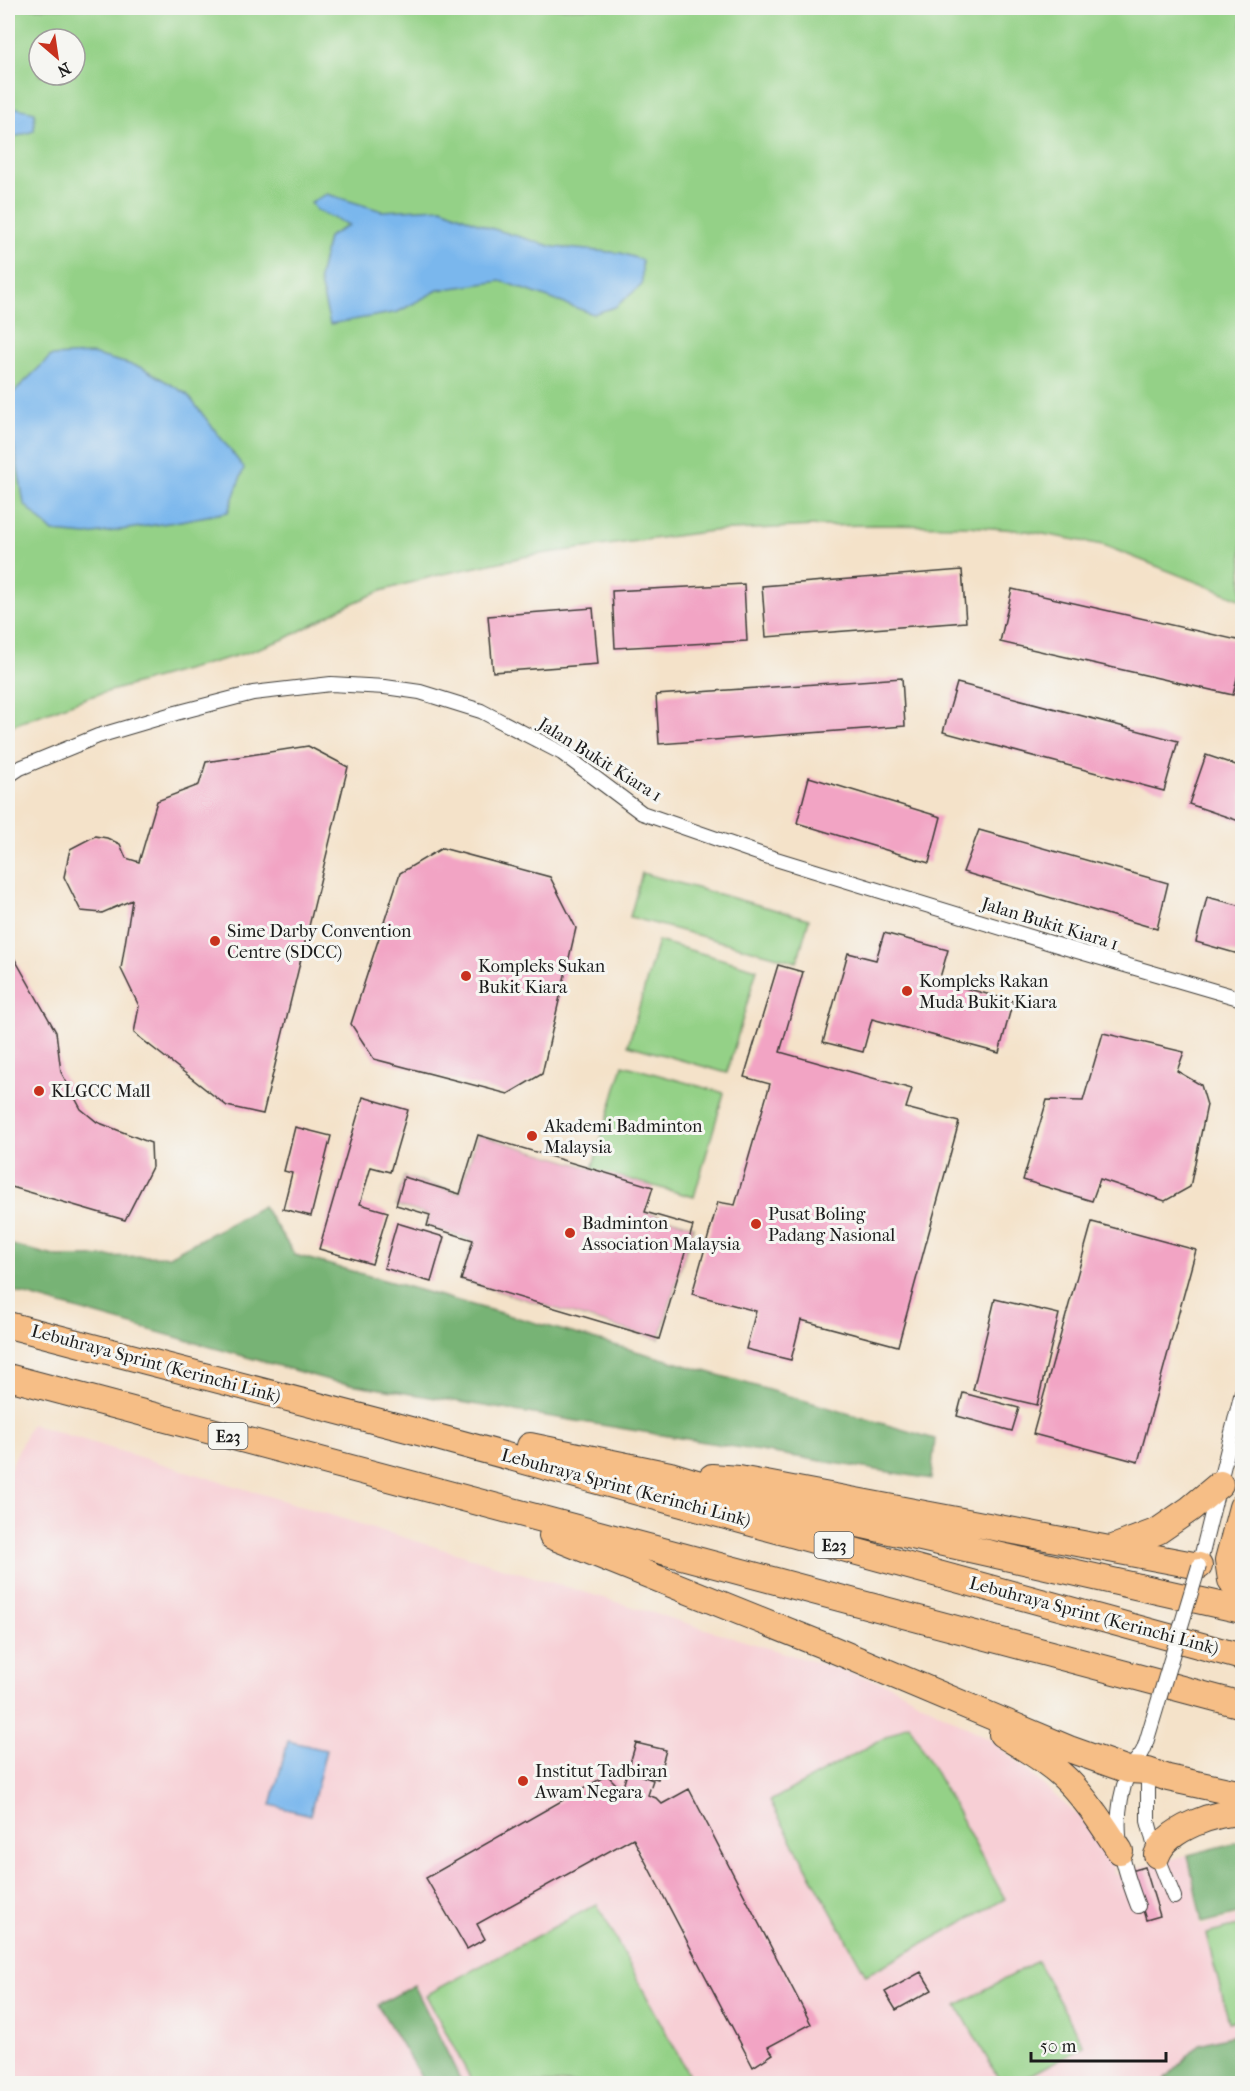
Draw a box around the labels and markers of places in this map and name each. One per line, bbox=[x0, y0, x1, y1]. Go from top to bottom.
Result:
place label: Sime Darby Convention Centre (SDCC) bbox=[227, 921, 412, 963]
marker: Sime Darby Convention Centre (SDCC) bbox=[208, 934, 222, 948]
place label: Kompleks Sukan Bukit Kiara bbox=[478, 956, 606, 998]
marker: Kompleks Sukan Bukit Kiara bbox=[459, 969, 473, 983]
place label: Kompleks Rakan Muda Bukit Kiara bbox=[919, 971, 1057, 1013]
marker: Kompleks Rakan Muda Bukit Kiara bbox=[900, 984, 914, 998]
place label: KLGCC Mall bbox=[51, 1081, 151, 1102]
marker: KLGCC Mall bbox=[32, 1084, 46, 1098]
place label: Akademi Badminton Malaysia bbox=[543, 1116, 703, 1158]
marker: Akademi Badminton Malaysia bbox=[525, 1129, 539, 1143]
place label: Pusat Boling Padang Nasional bbox=[768, 1204, 895, 1246]
place label: Badminton Association Malaysia bbox=[581, 1213, 741, 1255]
marker: Pusat Boling Padang Nasional bbox=[749, 1217, 763, 1231]
marker: Badminton Association Malaysia bbox=[563, 1226, 577, 1240]
place label: Institut Tadbiran Awam Negara bbox=[534, 1761, 668, 1803]
marker: Institut Tadbiran Awam Negara bbox=[516, 1774, 530, 1788]

